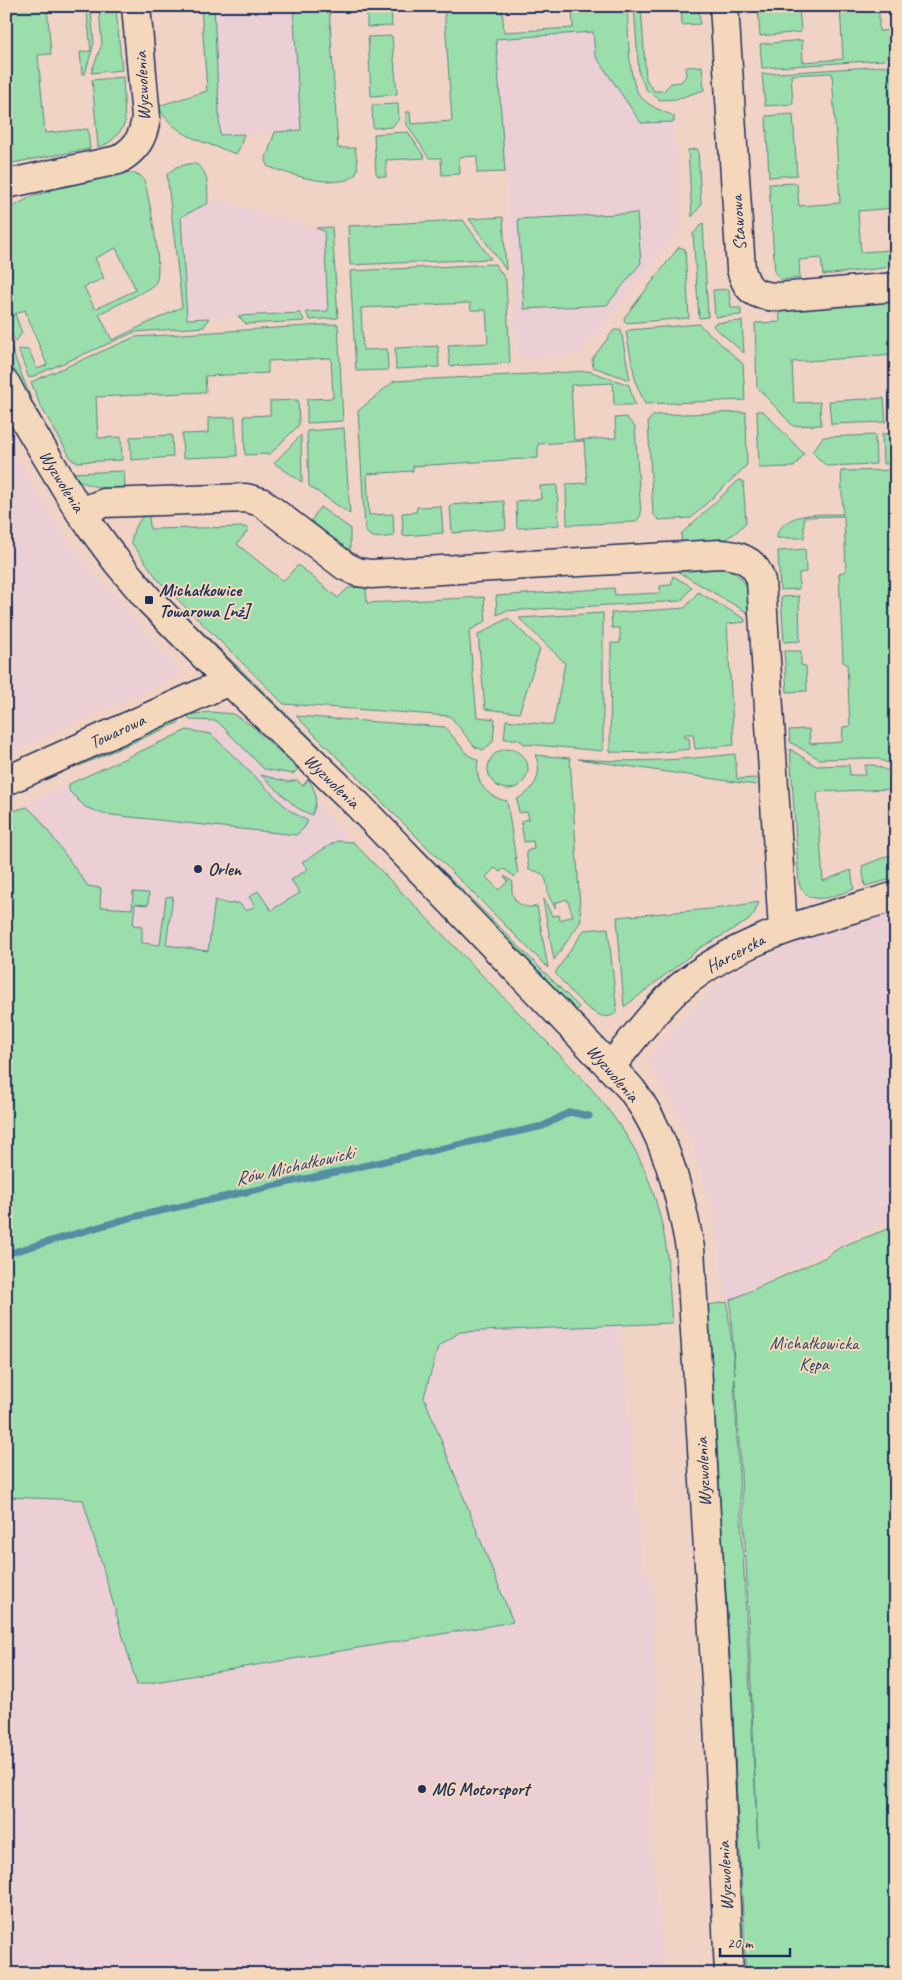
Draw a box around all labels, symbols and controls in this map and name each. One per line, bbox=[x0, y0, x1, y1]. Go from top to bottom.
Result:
street label: Wyzwolenia bbox=[129, 50, 155, 121]
street label: Stawowa bbox=[725, 193, 751, 251]
street label: Wyzwolenia bbox=[34, 446, 90, 517]
place label: Michałkowice Towarowa [nż] bbox=[159, 579, 252, 622]
marker: Michałkowice Towarowa [nż] bbox=[143, 594, 155, 606]
street label: Towarowa bbox=[85, 708, 150, 754]
street label: Wyzwolenia bbox=[300, 749, 365, 814]
place label: Orlen bbox=[208, 858, 243, 880]
marker: Orlen bbox=[192, 863, 204, 875]
street label: Harcerska bbox=[702, 928, 770, 978]
street label: Wyzwolenia bbox=[582, 1040, 645, 1107]
water label: Rów Michałkowicki bbox=[233, 1140, 360, 1191]
park label: Michałkowicka Kępa bbox=[770, 1332, 860, 1375]
street label: Wyzwolenia bbox=[690, 1436, 716, 1507]
place label: MG Motorsport bbox=[432, 1778, 532, 1800]
marker: MG Motorsport bbox=[416, 1783, 428, 1795]
street label: Wyzwolenia bbox=[712, 1840, 738, 1911]
scale bar bbox=[720, 1925, 790, 1957]
text: 20 m bbox=[727, 1934, 754, 1953]

